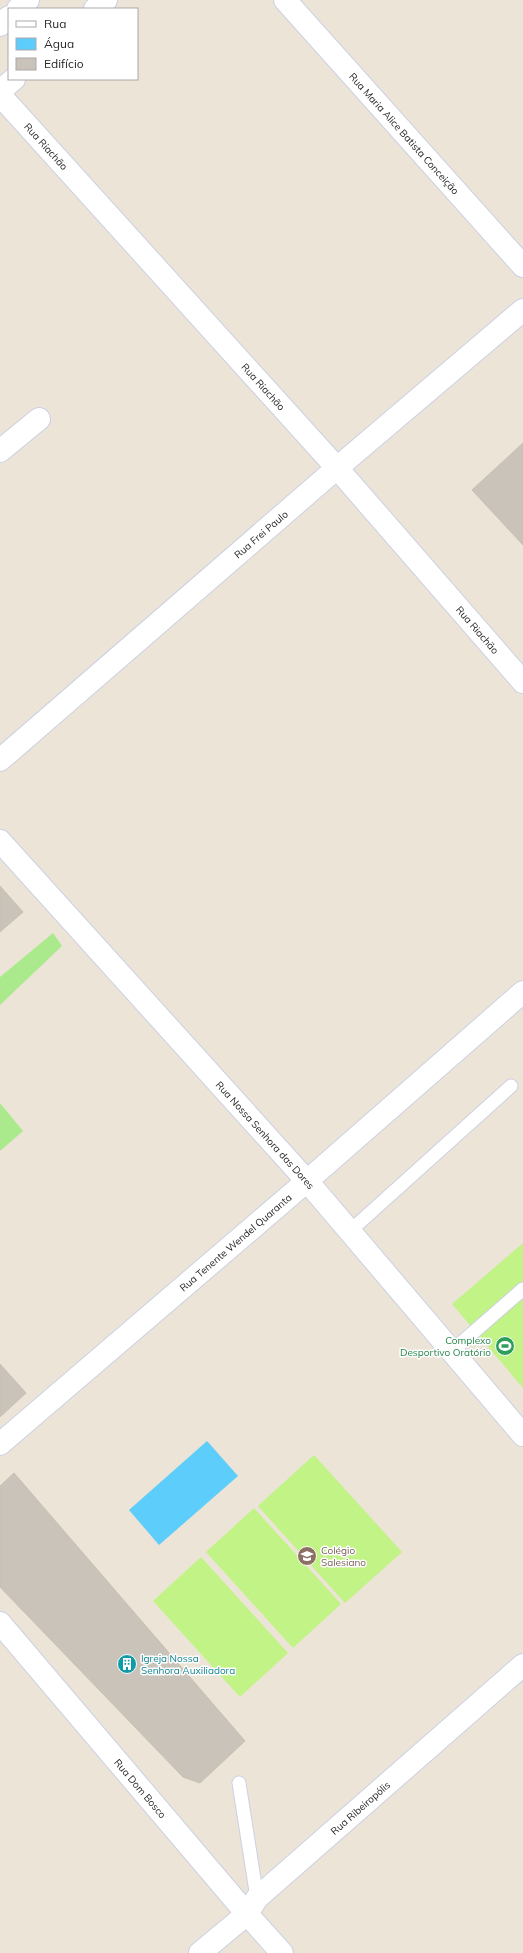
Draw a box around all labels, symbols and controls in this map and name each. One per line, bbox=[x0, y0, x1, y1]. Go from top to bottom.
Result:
legend bbox=[8, 8, 138, 80]
text: Rua bbox=[44, 16, 66, 31]
text: Água bbox=[44, 36, 74, 51]
text: Edifício bbox=[44, 56, 84, 71]
street label: Rua Maria Alice Batista Conceição bbox=[346, 70, 462, 197]
street label: Rua Riachão bbox=[21, 120, 71, 173]
street label: Rua Riachão bbox=[238, 361, 288, 413]
street label: Rua Frei Paulo bbox=[231, 507, 291, 561]
street label: Rua Riachão bbox=[453, 603, 502, 657]
street label: Rua Nossa Senhora das Dores bbox=[213, 1078, 317, 1192]
street label: Rua Tenente Wendel Quaranta bbox=[177, 1191, 295, 1294]
place label: Complexo Desportivo Oratório bbox=[400, 1334, 491, 1359]
sports icon: Complexo Desportivo Oratório bbox=[494, 1335, 516, 1357]
place label: Colégio Salesiano bbox=[321, 1544, 366, 1569]
school or university icon: Colégio Salesiano bbox=[296, 1545, 318, 1567]
place label: Igreja Nossa Senhora Auxiliadora bbox=[141, 1652, 235, 1677]
building icon: Igreja Nossa Senhora Auxiliadora bbox=[116, 1653, 138, 1675]
street label: Rua Dom Bosco bbox=[111, 1756, 169, 1821]
street label: Rua Ribeiropólis bbox=[328, 1778, 393, 1838]

